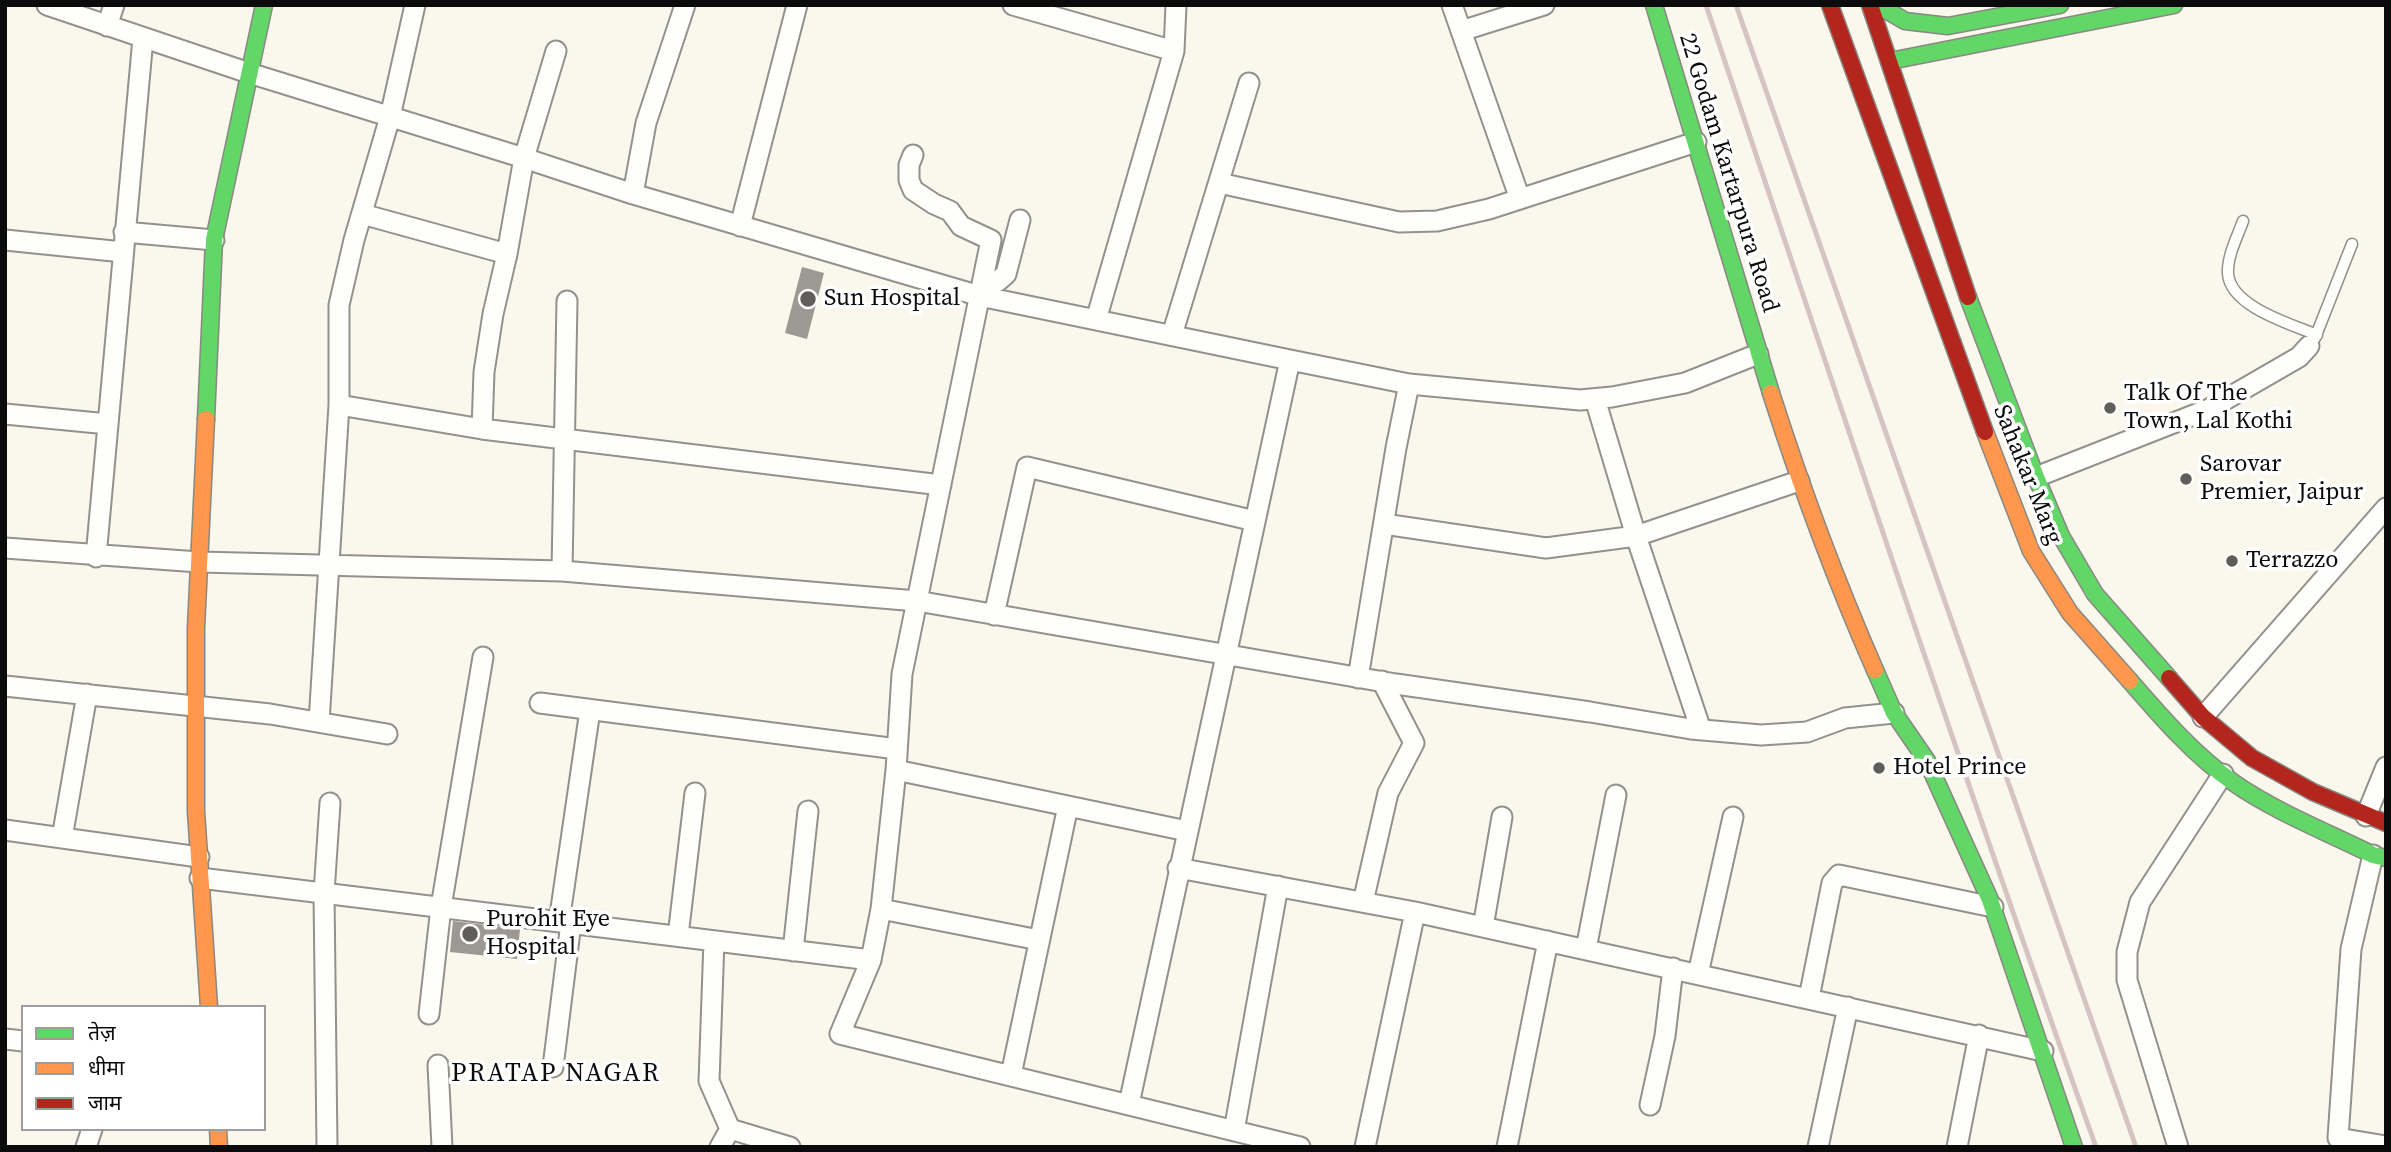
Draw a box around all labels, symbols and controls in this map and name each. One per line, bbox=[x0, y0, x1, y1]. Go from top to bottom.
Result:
street label: 22 Godam Kartarpura Road bbox=[1672, 30, 1784, 316]
place label: Sun Hospital bbox=[824, 285, 960, 313]
marker: Sun Hospital bbox=[798, 289, 818, 309]
place label: Talk Of The Town, Lal Kothi bbox=[2124, 380, 2293, 436]
marker: Talk Of The Town, Lal Kothi bbox=[2102, 400, 2118, 416]
street label: Sahakar Marg bbox=[1986, 401, 2068, 549]
place label: Sarovar Premier, Jaipur bbox=[2200, 451, 2363, 507]
marker: Sarovar Premier, Jaipur bbox=[2178, 471, 2194, 487]
place label: Terrazzo bbox=[2246, 547, 2338, 575]
marker: Terrazzo bbox=[2224, 553, 2240, 569]
place label: Hotel Prince bbox=[1893, 754, 2027, 782]
marker: Hotel Prince bbox=[1871, 760, 1887, 776]
place label: Purohit Eye Hospital bbox=[486, 906, 610, 962]
marker: Purohit Eye Hospital bbox=[460, 924, 480, 944]
legend bbox=[21, 1005, 266, 1131]
text: तेज़ bbox=[88, 1018, 116, 1047]
text: धीमा bbox=[88, 1053, 124, 1082]
district label: PRATAP NAGAR bbox=[453, 1058, 659, 1090]
text: जाम bbox=[88, 1088, 122, 1117]

